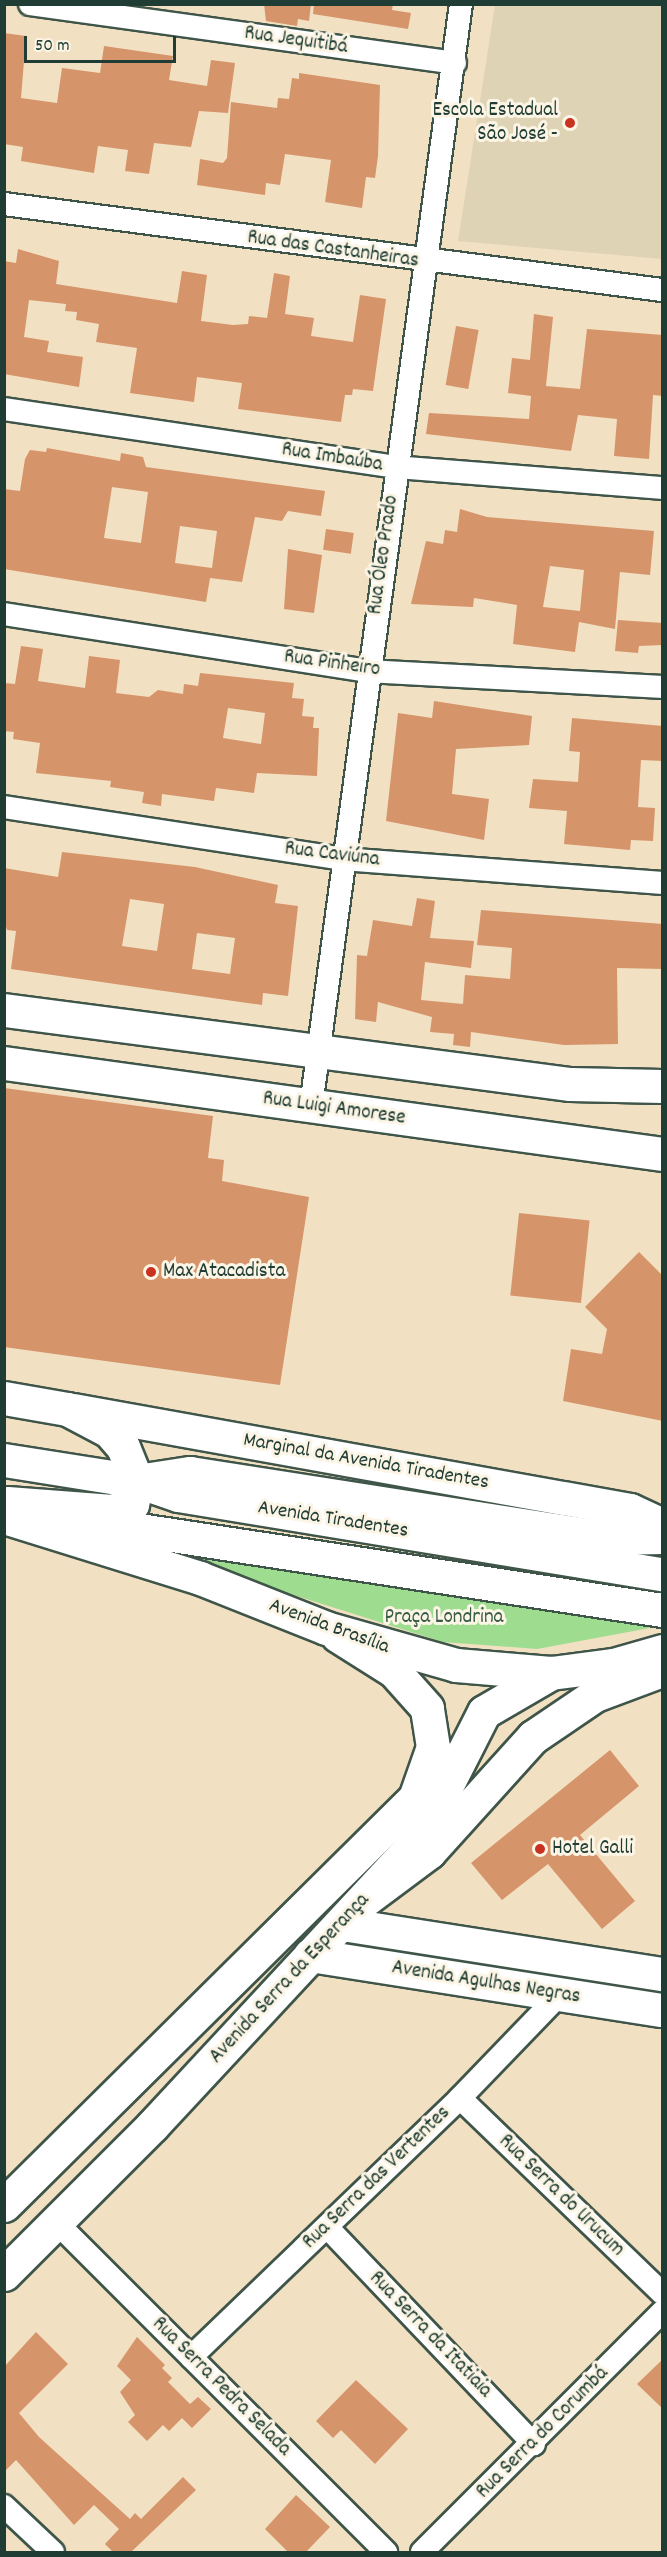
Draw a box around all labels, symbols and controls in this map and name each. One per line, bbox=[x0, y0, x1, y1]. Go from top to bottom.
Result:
street label: Rua Jequitibá bbox=[243, 21, 349, 61]
scale bar bbox=[27, 24, 178, 62]
text: 50 m bbox=[35, 34, 70, 59]
place label: Escola Estadual São José - bbox=[432, 98, 558, 148]
marker: Escola Estadual São José - bbox=[563, 116, 577, 130]
street label: Rua das Castanheiras bbox=[246, 225, 420, 275]
street label: Rua Imbaúba bbox=[280, 438, 384, 478]
street label: Rua Óleo Prado bbox=[363, 494, 405, 616]
street label: Rua Pinheiro bbox=[282, 645, 382, 683]
street label: Rua Caviúna bbox=[283, 837, 381, 873]
street label: Rua Luigi Amorese bbox=[261, 1087, 407, 1131]
place label: Max Atacadista bbox=[163, 1259, 285, 1285]
marker: Max Atacadista bbox=[144, 1265, 158, 1279]
street label: Marginal da Avenida Tiradentes bbox=[241, 1428, 491, 1496]
street label: Avenida Tiradentes bbox=[256, 1496, 410, 1544]
street label: Avenida Brasília bbox=[265, 1594, 393, 1660]
park label: Praça Londrina bbox=[385, 1605, 503, 1631]
place label: Hotel Galli bbox=[552, 1836, 633, 1862]
marker: Hotel Galli bbox=[533, 1842, 547, 1856]
street label: Avenida Serra da Esperança bbox=[205, 1889, 375, 2069]
street label: Avenida Agulhas Negras bbox=[390, 1956, 582, 2010]
street label: Rua Serra das Vertentes bbox=[298, 2101, 456, 2255]
street label: Rua Serra do Urucum bbox=[493, 2129, 629, 2263]
street label: Rua Serra da Itatiaia bbox=[363, 2266, 497, 2404]
street label: Rua Serra Pedra Selada bbox=[146, 2312, 296, 2462]
street label: Rua Serra do Corumbá bbox=[471, 2361, 615, 2505]

